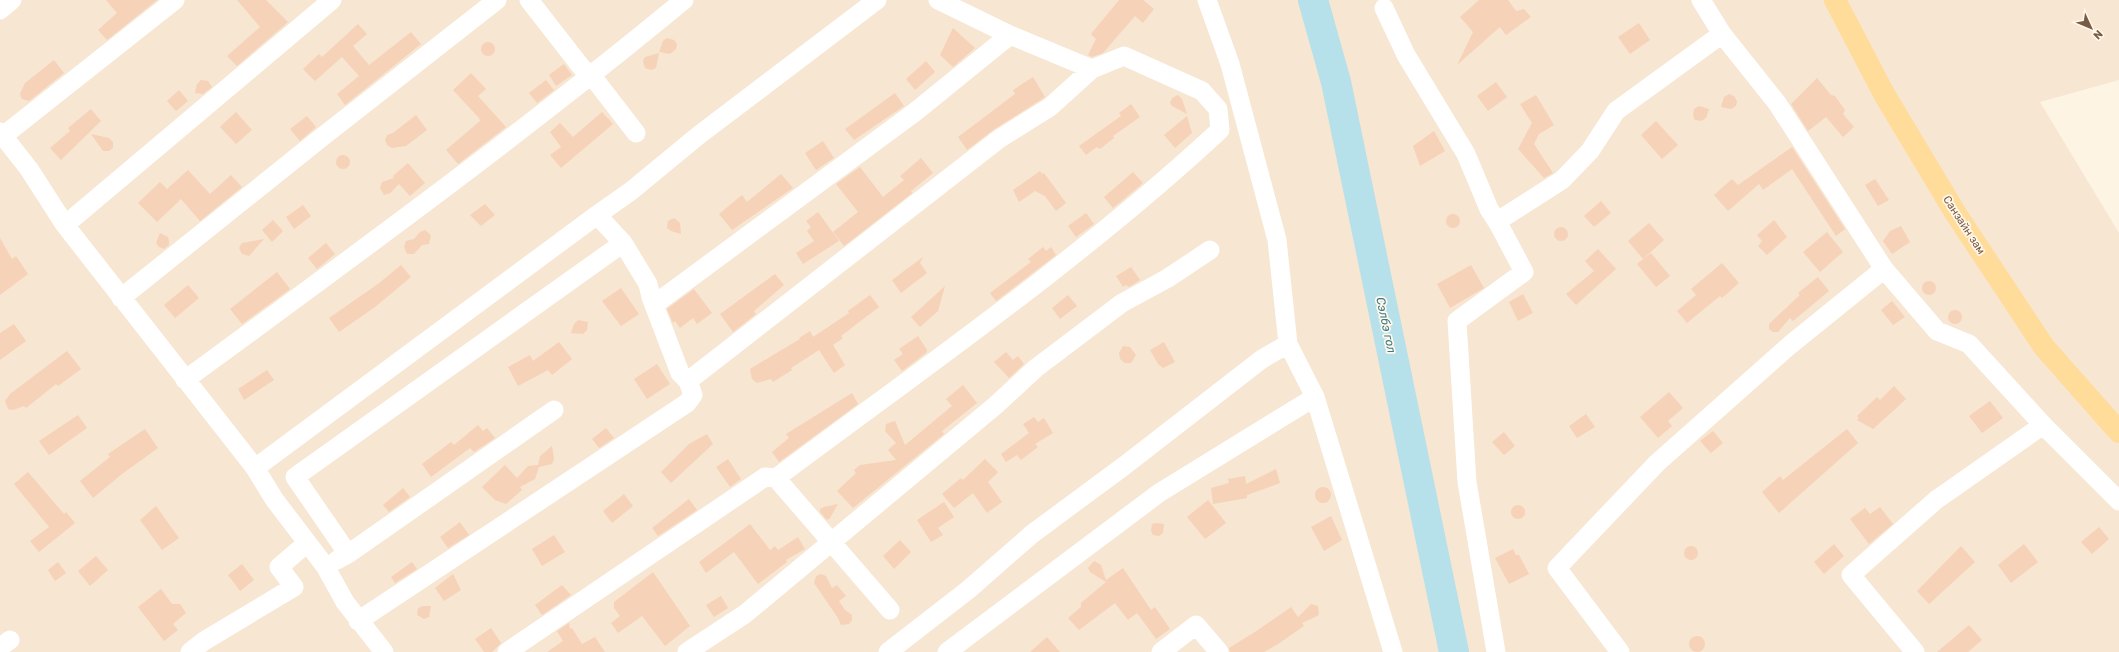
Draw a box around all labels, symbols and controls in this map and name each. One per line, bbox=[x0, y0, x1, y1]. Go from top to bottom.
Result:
north arrow bbox=[2071, 8, 2111, 48]
text: N bbox=[2090, 27, 2105, 42]
street label: Санзайн зам bbox=[1940, 193, 1988, 257]
water label: Сэлбэ гол bbox=[1373, 296, 1399, 354]

